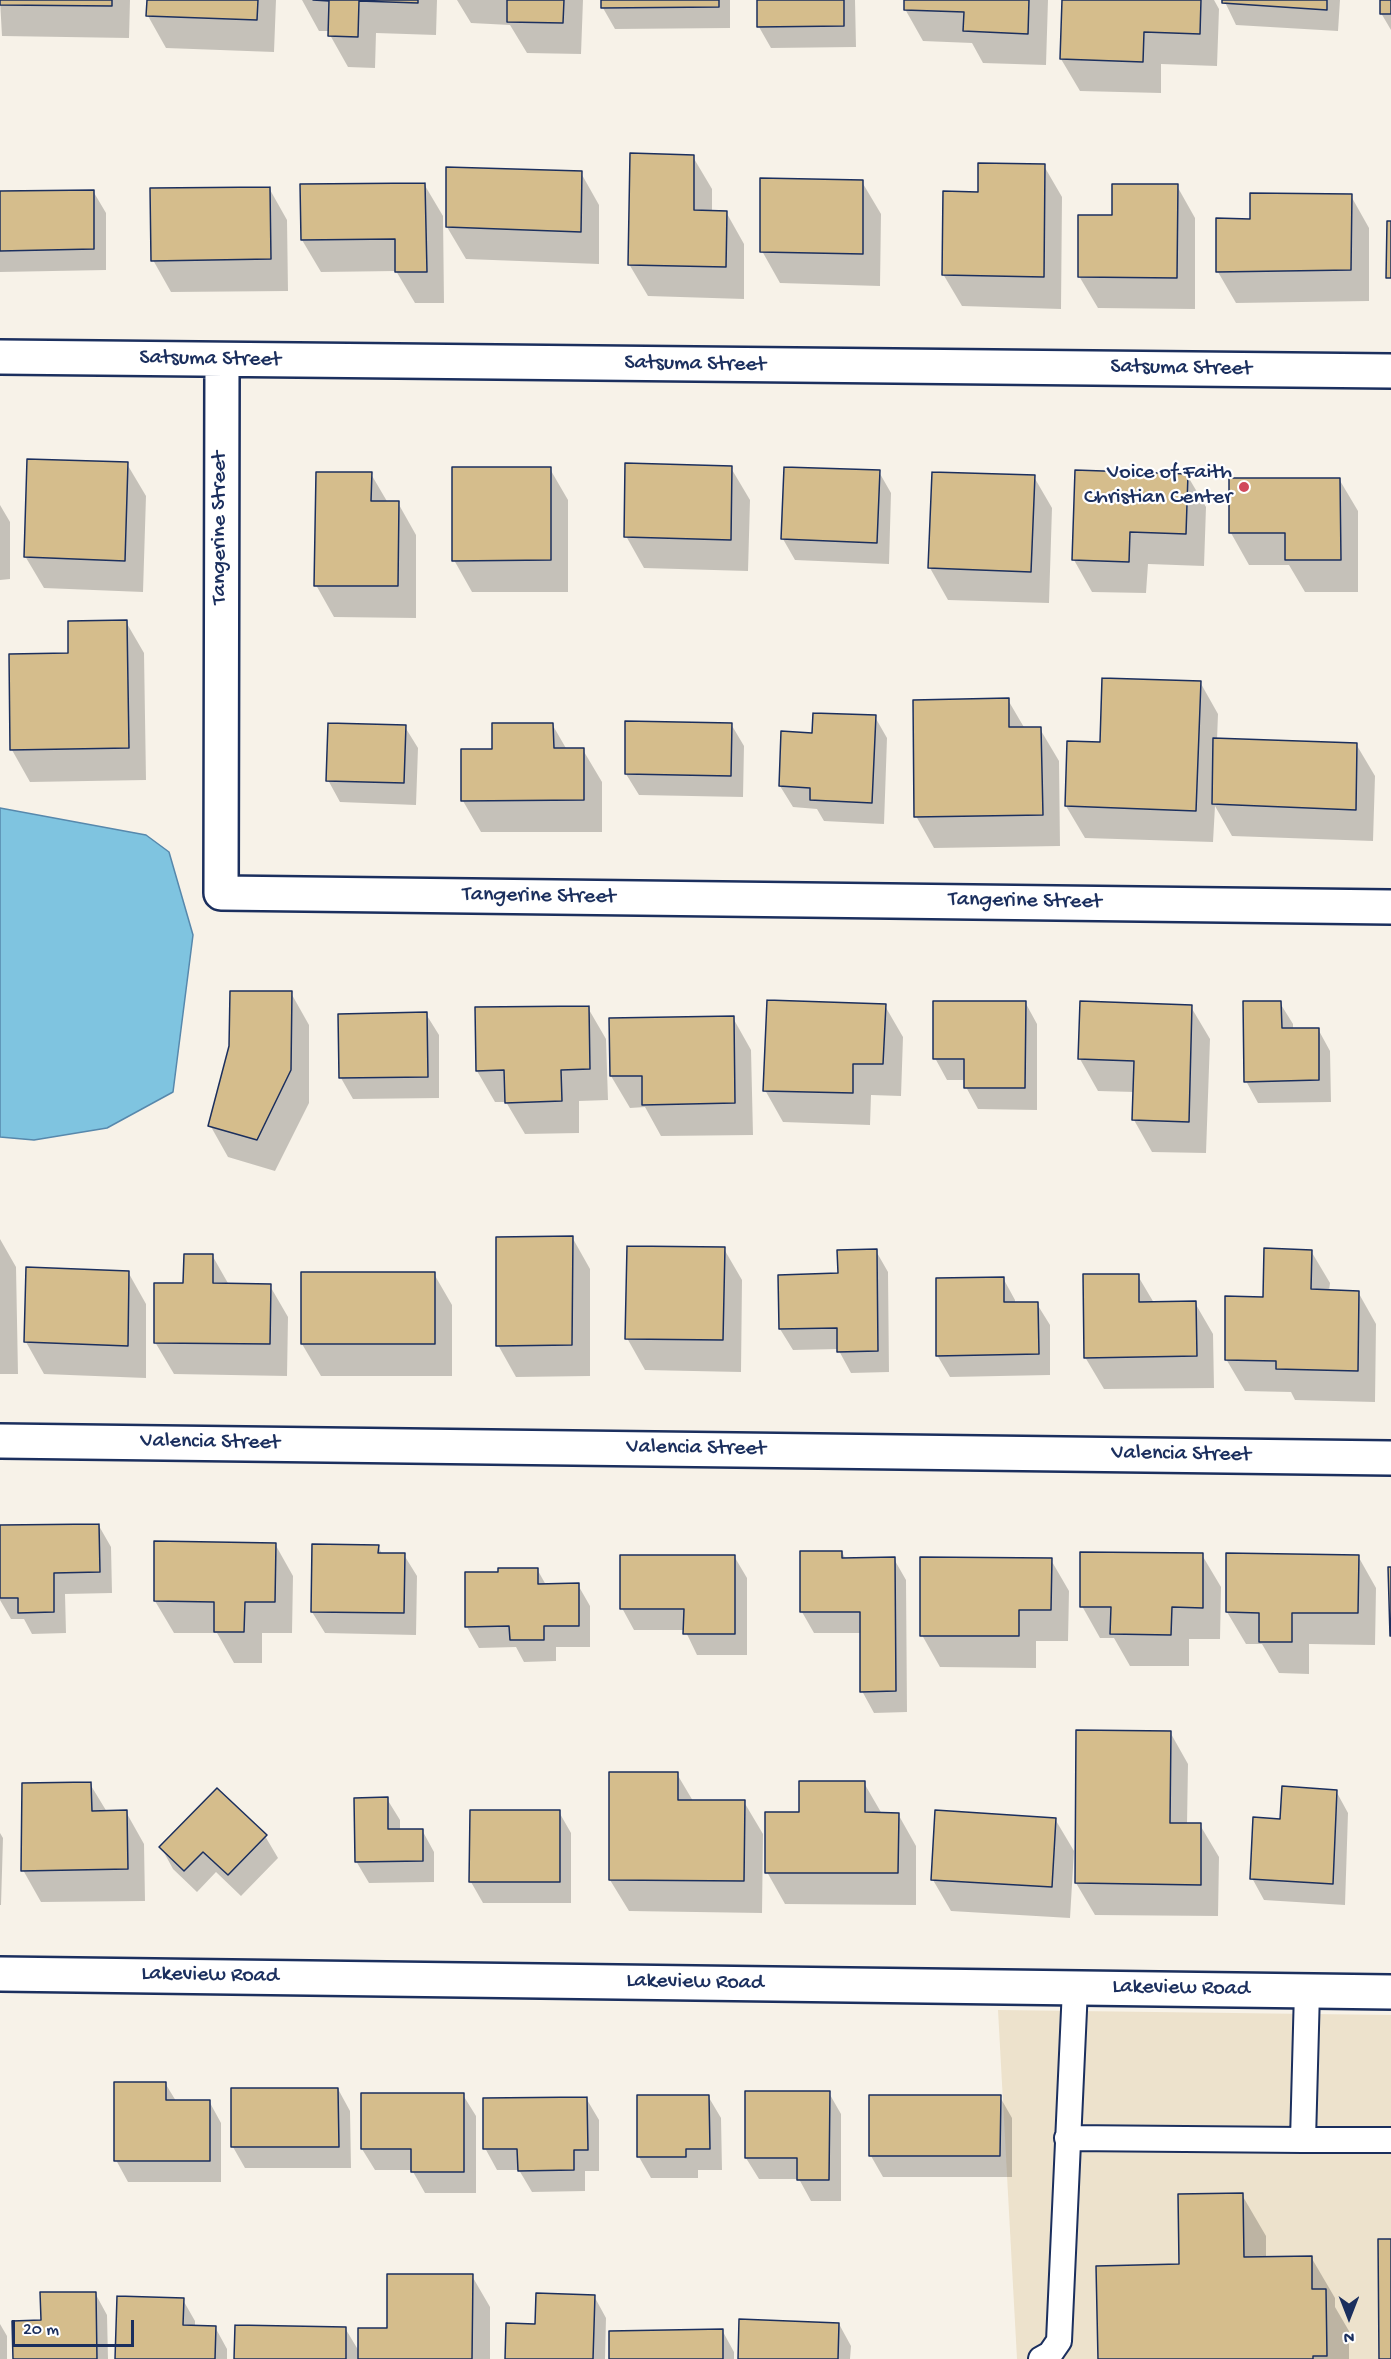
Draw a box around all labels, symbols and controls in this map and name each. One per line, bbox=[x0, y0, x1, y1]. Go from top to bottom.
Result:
street label: Satsuma Street bbox=[139, 346, 281, 374]
street label: Satsuma Street bbox=[624, 351, 766, 379]
street label: Satsuma Street bbox=[1110, 355, 1252, 383]
street label: Tangerine Street bbox=[208, 451, 234, 605]
place label: Voice of Faith Christian Center bbox=[1084, 461, 1232, 512]
marker: Voice of Faith Christian Center bbox=[1237, 480, 1251, 494]
street label: Tangerine Street bbox=[462, 882, 616, 912]
street label: Tangerine Street bbox=[948, 887, 1102, 917]
street label: Valencia Street bbox=[140, 1429, 280, 1457]
street label: Valencia Street bbox=[626, 1435, 766, 1463]
street label: Valencia Street bbox=[1111, 1441, 1251, 1469]
street label: Lakeview Road bbox=[141, 1962, 279, 1990]
street label: Lakeview Road bbox=[626, 1969, 764, 1997]
street label: Lakeview Road bbox=[1112, 1975, 1250, 2003]
north arrow bbox=[1319, 2287, 1379, 2347]
scale bar bbox=[15, 2308, 136, 2346]
text: 20 m bbox=[23, 2320, 59, 2341]
text: N bbox=[1344, 2326, 1354, 2345]

